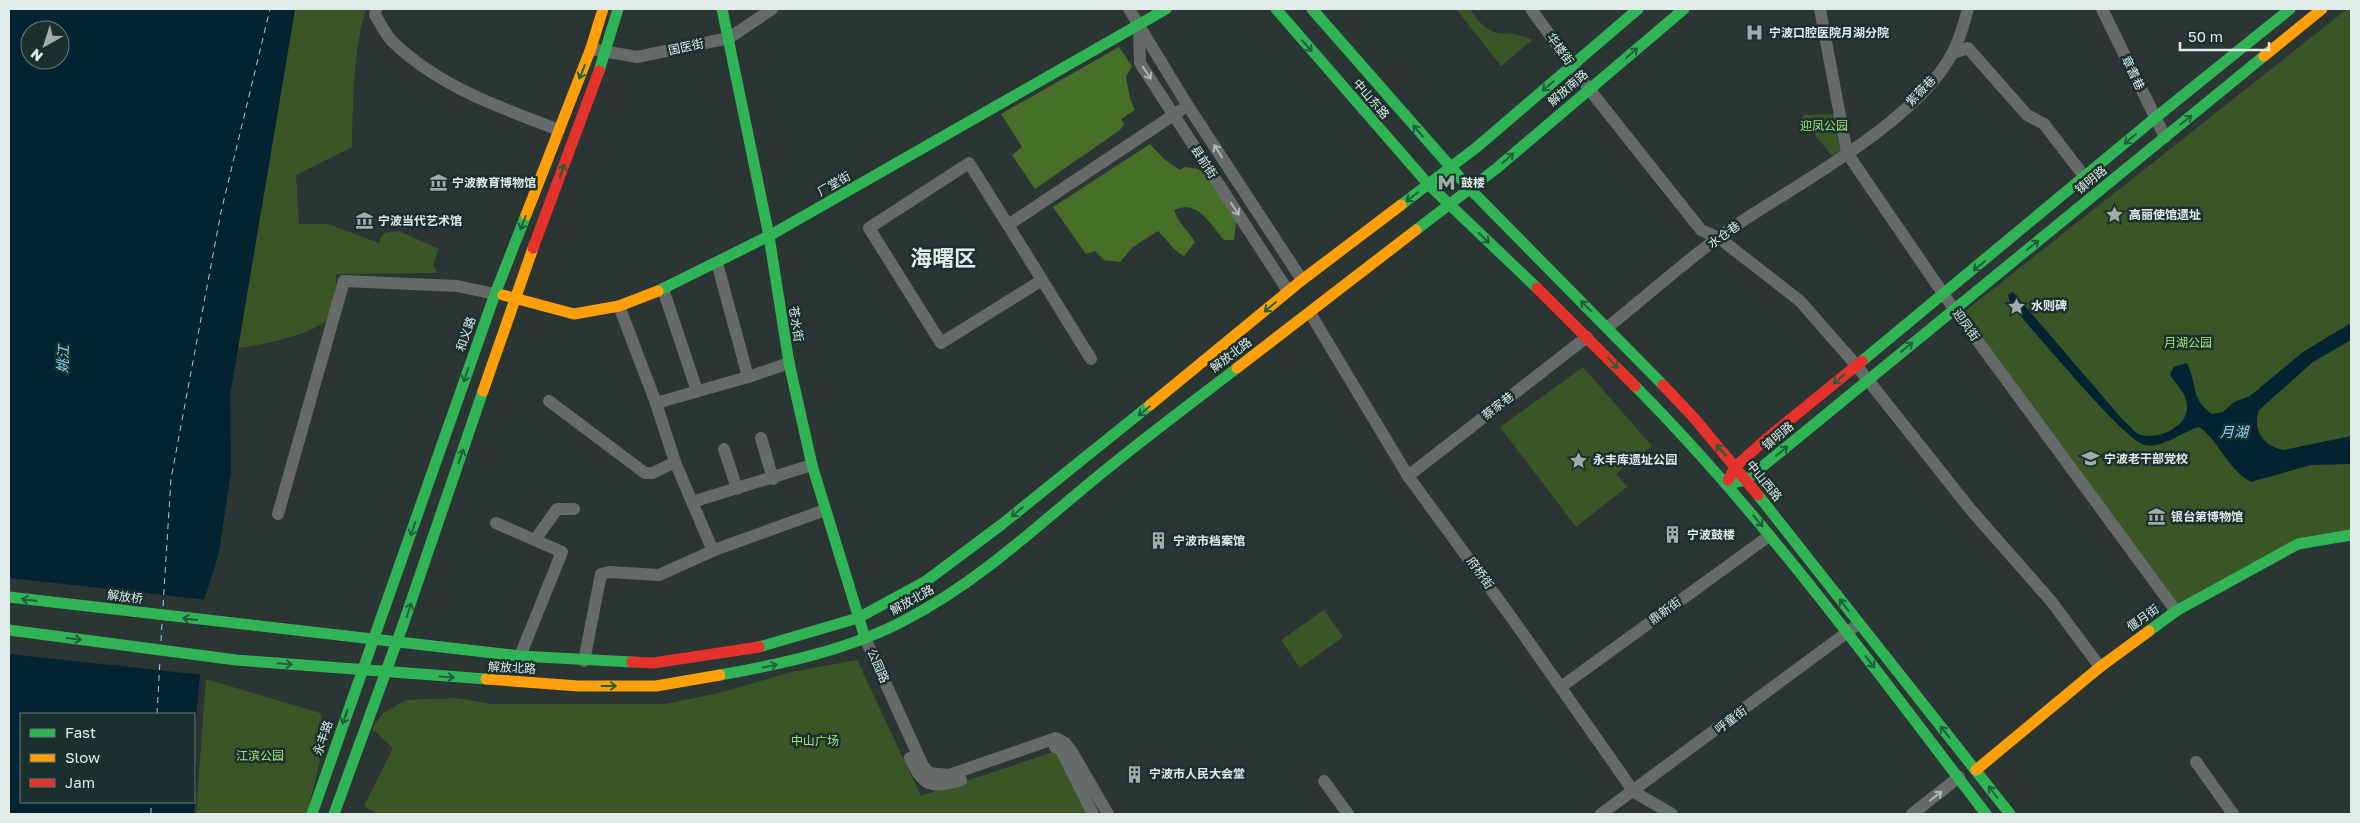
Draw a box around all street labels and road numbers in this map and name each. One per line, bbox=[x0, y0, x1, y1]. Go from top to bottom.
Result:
street label: 华楼街 bbox=[1544, 30, 1577, 68]
street label: 国医街 bbox=[667, 35, 705, 58]
street label: 章耆巷 bbox=[2119, 53, 2148, 92]
street label: 解放南路 bbox=[1545, 66, 1591, 109]
street label: 紫薇巷 bbox=[1903, 72, 1939, 109]
street label: 中山东路 bbox=[1350, 76, 1393, 122]
street label: 县前街 bbox=[1188, 143, 1221, 181]
street label: 镇明路 bbox=[2072, 162, 2109, 197]
street label: 厂堂街 bbox=[814, 168, 853, 199]
street label: 水仓巷 bbox=[1705, 218, 1743, 251]
street label: 苍水街 bbox=[786, 305, 807, 343]
street label: 迎凤街 bbox=[1950, 306, 1983, 344]
street label: 和义路 bbox=[453, 314, 478, 353]
street label: 解放北路 bbox=[1207, 334, 1254, 375]
street label: 蔡家巷 bbox=[1479, 389, 1516, 423]
street label: 镇明路 bbox=[1759, 418, 1796, 453]
street label: 中山西路 bbox=[1743, 457, 1785, 504]
street label: 府桥街 bbox=[1464, 554, 1497, 592]
street label: 解放北路 bbox=[887, 581, 936, 618]
street label: 解放桥 bbox=[106, 587, 144, 606]
street label: 鼎新街 bbox=[1646, 594, 1684, 627]
street label: 偃月街 bbox=[2124, 601, 2162, 634]
street label: 公园路 bbox=[864, 646, 893, 685]
street label: 解放北路 bbox=[488, 659, 536, 676]
street label: 呼童街 bbox=[1712, 703, 1750, 736]
street label: 永丰路 bbox=[310, 718, 335, 757]

